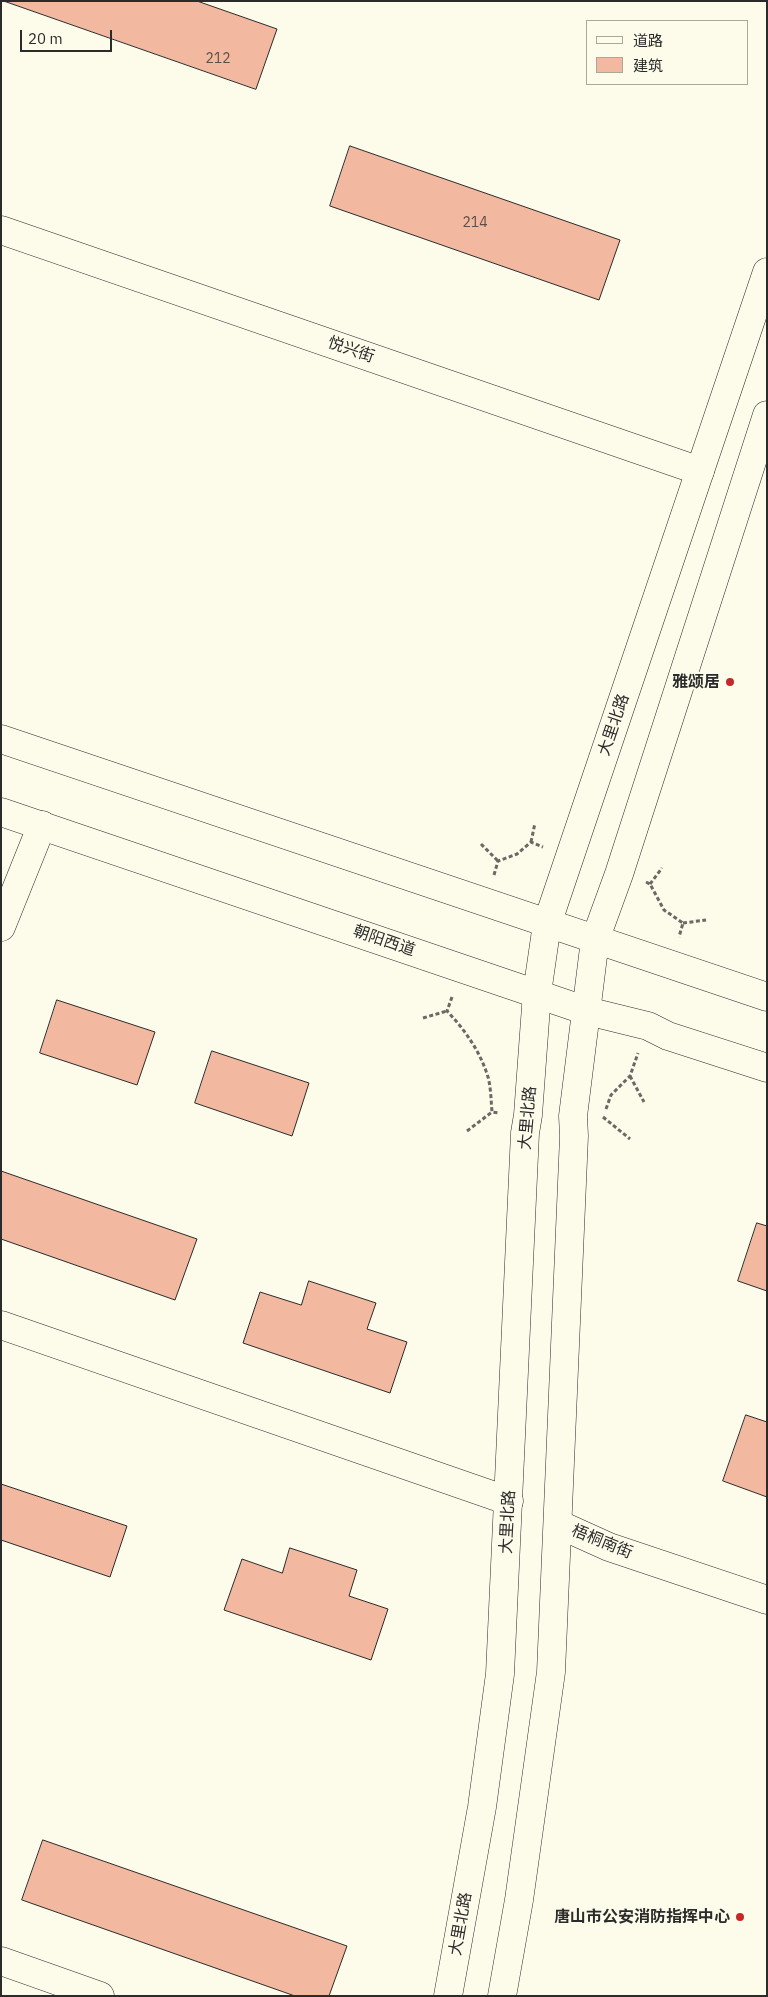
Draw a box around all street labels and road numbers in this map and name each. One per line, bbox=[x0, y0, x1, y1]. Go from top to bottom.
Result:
street label: 悦兴街 bbox=[325, 333, 377, 367]
street label: 大里北路 bbox=[595, 692, 633, 758]
street label: 朝阳西道 bbox=[351, 922, 417, 960]
street label: 大里北路 bbox=[516, 1085, 540, 1151]
street label: 大里北路 bbox=[497, 1490, 519, 1554]
street label: 梧桐南街 bbox=[569, 1521, 635, 1563]
street label: 大里北路 bbox=[446, 1891, 476, 1957]

